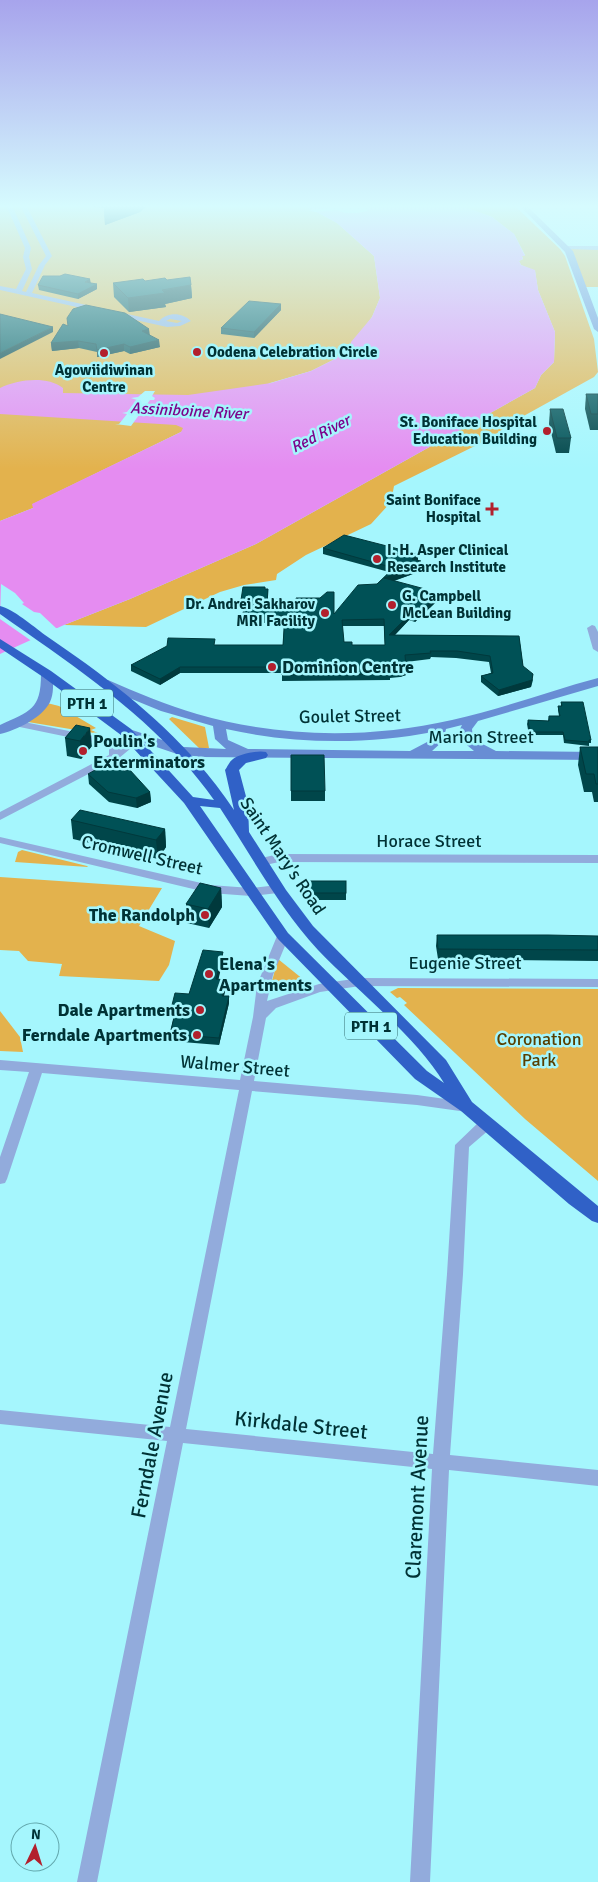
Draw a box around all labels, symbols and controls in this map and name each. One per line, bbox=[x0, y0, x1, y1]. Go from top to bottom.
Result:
place label: Oodena Celebration Circle bbox=[207, 343, 377, 361]
marker: Oodena Celebration Circle bbox=[191, 346, 203, 358]
marker: Agowiidiwinan Centre bbox=[98, 347, 110, 359]
place label: Agowiidiwinan Centre bbox=[55, 361, 153, 396]
water label: Assiniboine River bbox=[130, 398, 250, 424]
water label: Red River bbox=[287, 409, 355, 457]
place label: St. Boniface Hospital Education Building bbox=[400, 413, 537, 448]
marker: St. Boniface Hospital Education Building bbox=[541, 425, 553, 437]
place label: Saint Boniface Hospital bbox=[386, 491, 481, 526]
marker: Saint Boniface Hospital bbox=[485, 502, 499, 516]
place label: I. H. Asper Clinical Research Institute bbox=[387, 541, 509, 576]
marker: I. H. Asper Clinical Research Institute bbox=[371, 553, 383, 565]
place label: G. Campbell McLean Building bbox=[402, 587, 511, 622]
place label: Dr. Andrei Sakharov MRI Facility bbox=[185, 595, 316, 630]
marker: G. Campbell McLean Building bbox=[386, 599, 398, 611]
marker: Dr. Andrei Sakharov MRI Facility bbox=[319, 607, 331, 619]
place label: Dominion Centre bbox=[282, 656, 414, 678]
marker: Dominion Centre bbox=[266, 661, 278, 673]
road number: PTH 1 bbox=[61, 690, 113, 716]
street label: Goulet Street bbox=[299, 704, 401, 728]
street label: Marion Street bbox=[428, 726, 534, 748]
place label: Poulin's Exterminators bbox=[93, 730, 205, 773]
marker: Poulin's Exterminators bbox=[77, 745, 89, 757]
street label: Saint Mary's Road bbox=[235, 793, 331, 919]
street label: Cromwell Street bbox=[79, 830, 205, 880]
street label: Horace Street bbox=[376, 830, 482, 852]
place label: The Randolph bbox=[89, 904, 195, 926]
marker: The Randolph bbox=[199, 909, 211, 921]
street label: Eugenie Street bbox=[409, 952, 521, 974]
place label: Elena's Apartments bbox=[219, 953, 312, 996]
marker: Elena's Apartments bbox=[203, 968, 215, 980]
place label: Dale Apartments bbox=[58, 999, 190, 1021]
marker: Dale Apartments bbox=[194, 1004, 206, 1016]
road number: PTH 1 bbox=[345, 1012, 397, 1040]
place label: Ferndale Apartments bbox=[22, 1024, 187, 1046]
park label: Coronation Park bbox=[497, 1028, 582, 1071]
marker: Ferndale Apartments bbox=[191, 1029, 203, 1041]
street label: Walmer Street bbox=[179, 1050, 291, 1082]
street label: Ferndale Avenue bbox=[125, 1370, 179, 1520]
street label: Kirkdale Street bbox=[233, 1405, 369, 1445]
street label: Claremont Avenue bbox=[400, 1414, 434, 1580]
north arrow bbox=[10, 1822, 60, 1872]
text: N bbox=[30, 1826, 41, 1843]

